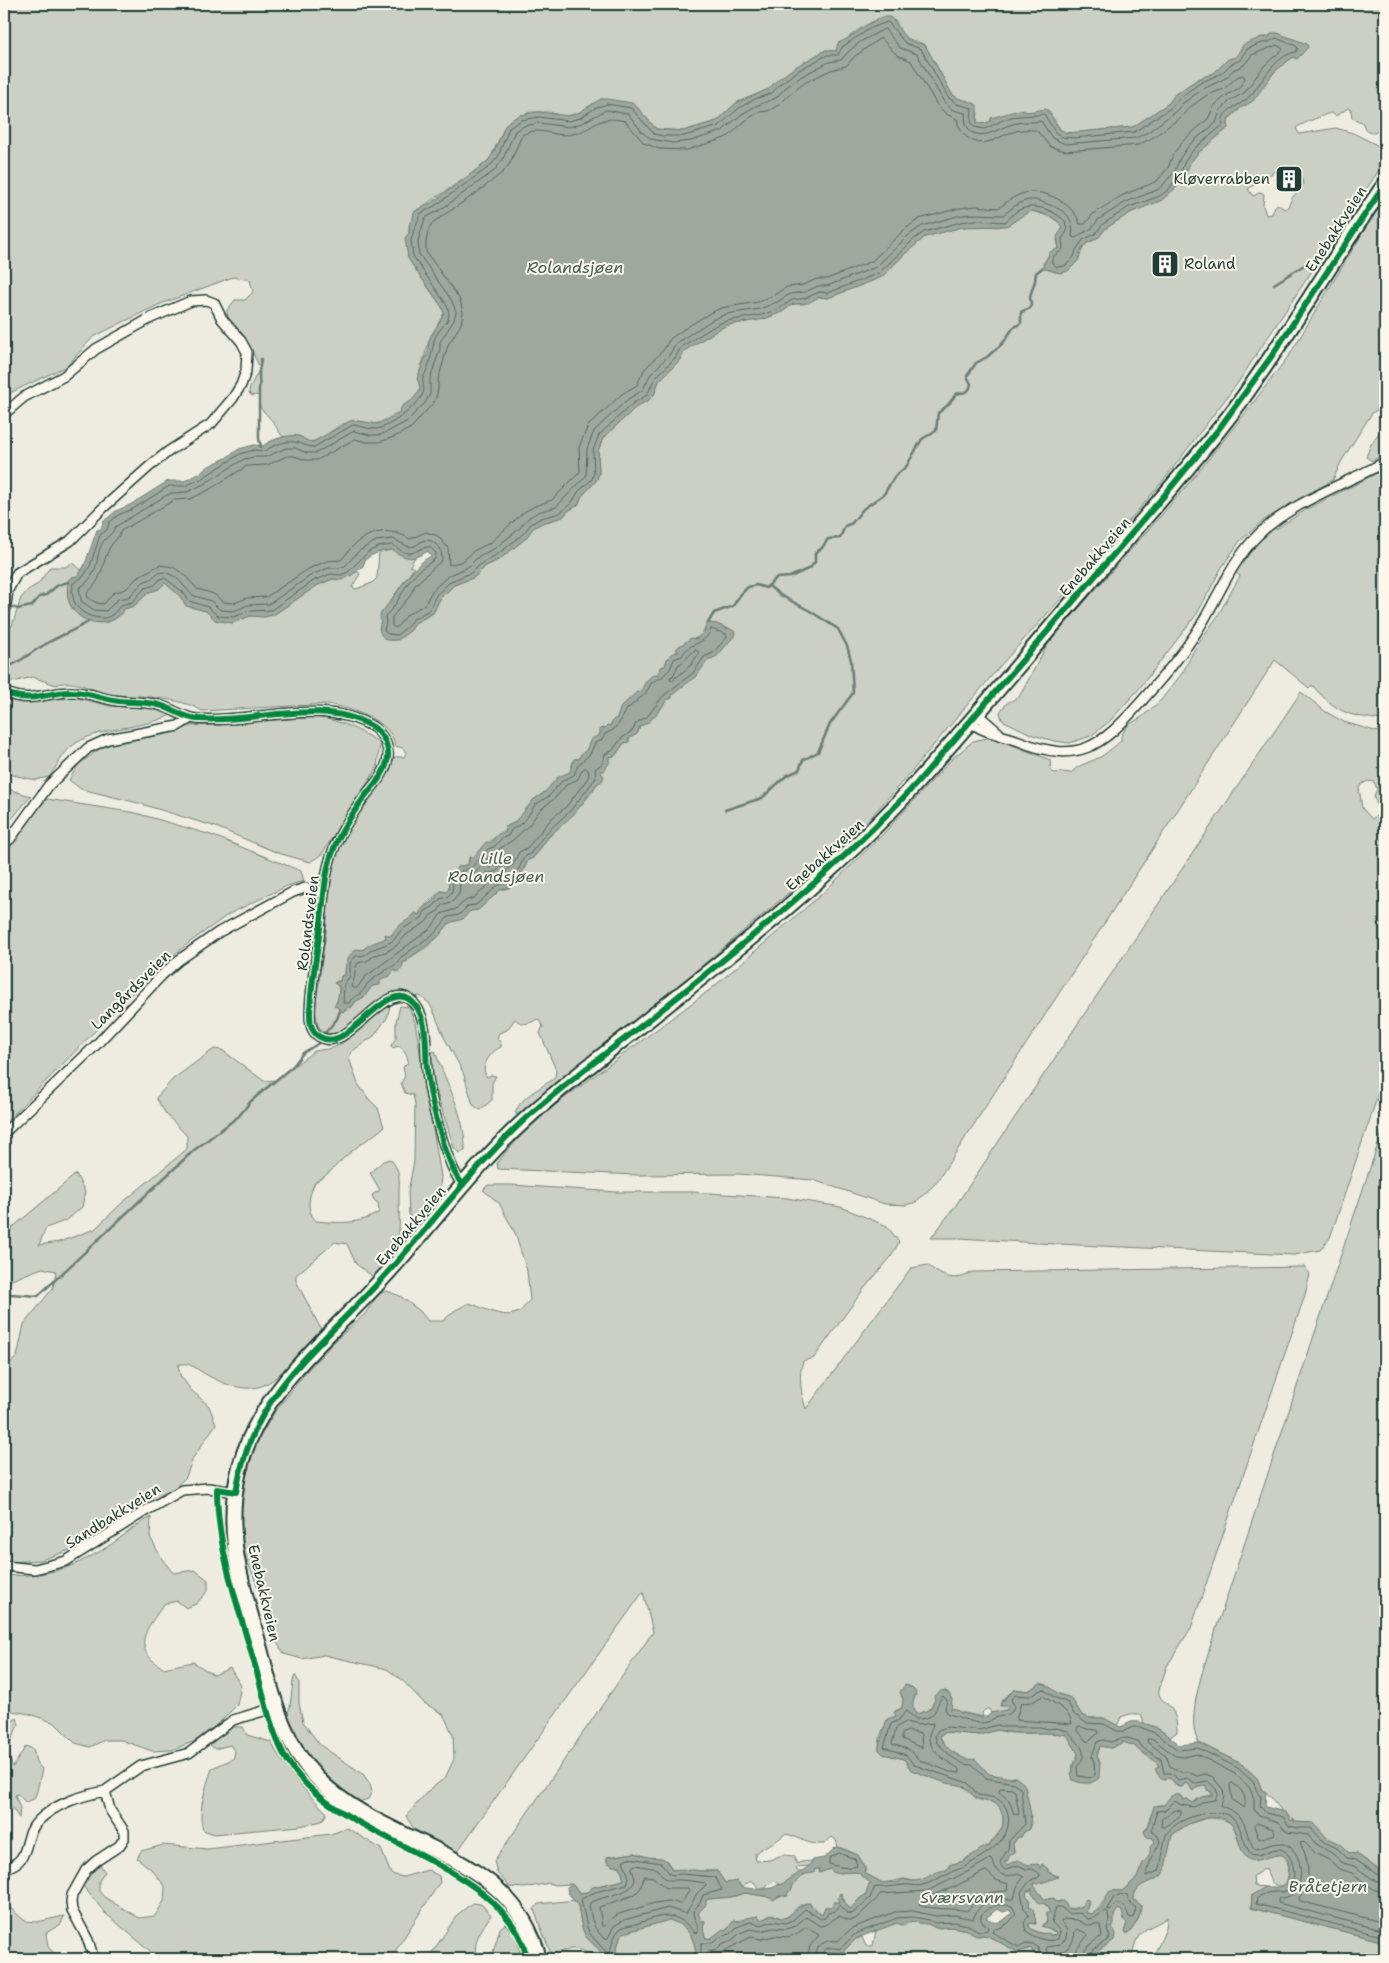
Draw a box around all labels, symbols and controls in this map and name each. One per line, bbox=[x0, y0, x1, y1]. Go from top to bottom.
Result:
building icon: Kløverrabben bbox=[1274, 164, 1304, 194]
place label: Kløverrabben bbox=[1174, 169, 1270, 189]
street label: Enebakkveien bbox=[1301, 182, 1371, 276]
building icon: Roland bbox=[1150, 249, 1180, 279]
place label: Roland bbox=[1184, 254, 1236, 274]
water label: Rolandsjøen bbox=[527, 257, 623, 278]
street label: Enebakkveien bbox=[1055, 513, 1135, 601]
street label: Enebakkveien bbox=[782, 814, 868, 896]
water label: Lille Rolandsjøen bbox=[448, 848, 544, 887]
street label: Rolandsveien bbox=[292, 874, 324, 972]
street label: Langårdsveien bbox=[87, 946, 175, 1034]
street label: Enebakkveien bbox=[372, 1182, 450, 1270]
street label: Sandbakkveien bbox=[62, 1479, 164, 1553]
street label: Enebakkveien bbox=[243, 1543, 285, 1643]
water label: Bråtetjern bbox=[1289, 1876, 1367, 1897]
water label: Sværsvann bbox=[920, 1887, 1004, 1908]

